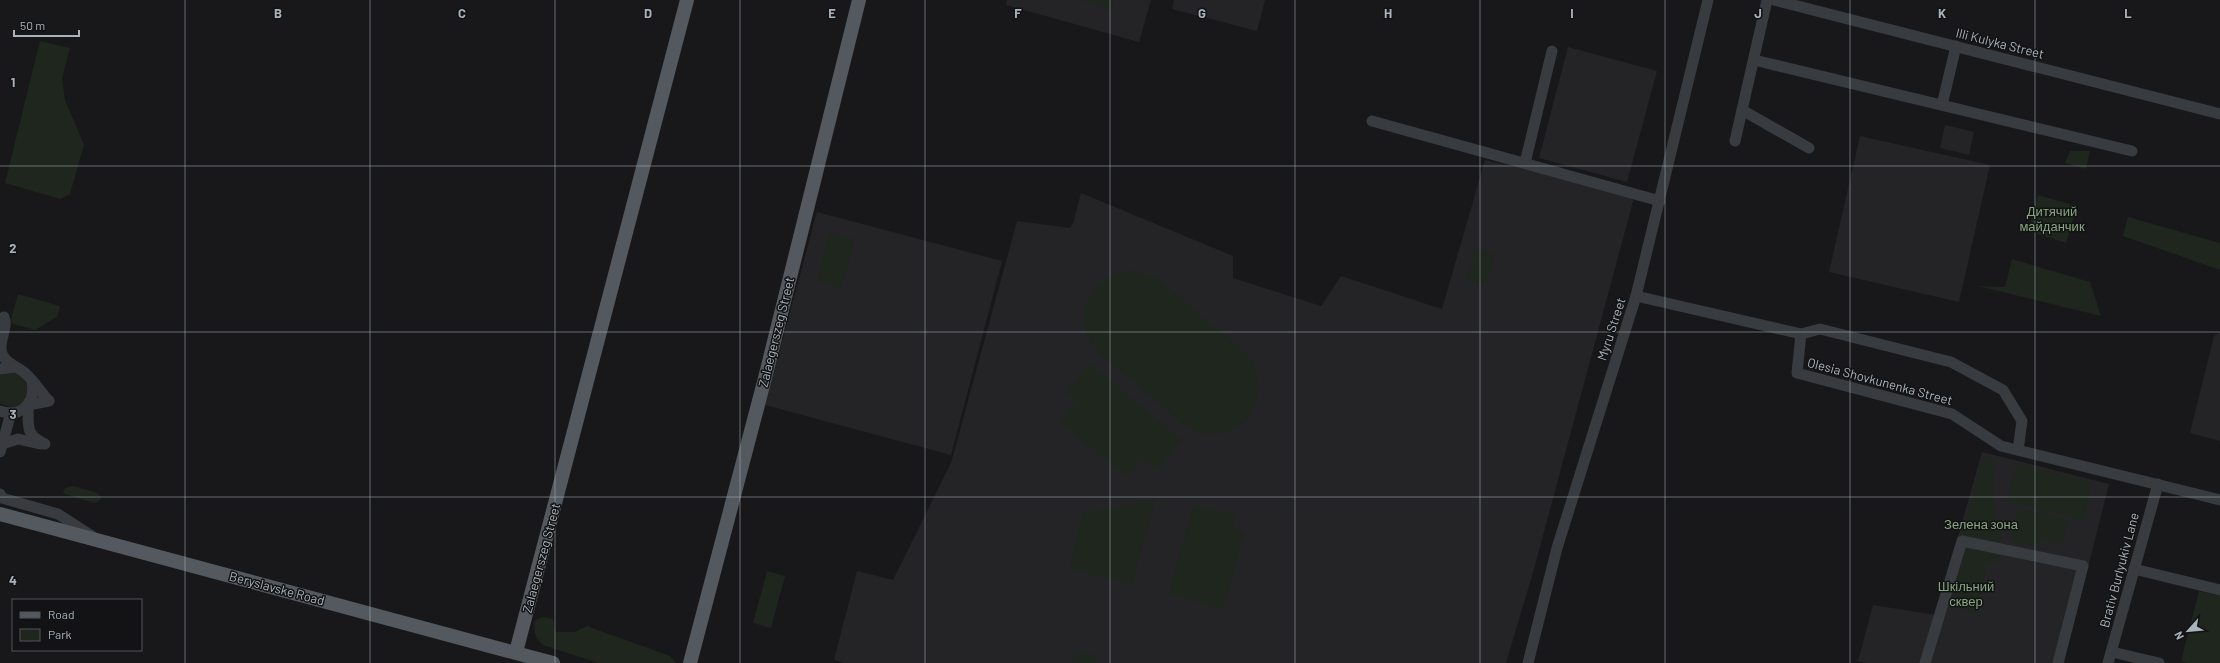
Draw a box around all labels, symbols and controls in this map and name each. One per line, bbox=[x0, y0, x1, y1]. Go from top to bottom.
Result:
text: B bbox=[274, 5, 282, 21]
text: C bbox=[458, 5, 466, 21]
text: D bbox=[644, 5, 652, 21]
text: E bbox=[828, 5, 836, 21]
text: F bbox=[1014, 5, 1022, 21]
text: G bbox=[1198, 5, 1206, 21]
text: H bbox=[1384, 5, 1392, 21]
text: I bbox=[1570, 5, 1574, 21]
text: J bbox=[1754, 5, 1762, 21]
text: K bbox=[1938, 5, 1946, 21]
text: L bbox=[2124, 5, 2132, 21]
scale bar bbox=[14, 12, 79, 38]
text: 50 m bbox=[20, 18, 45, 32]
street label: Illi Kulyka Street bbox=[1954, 24, 2046, 62]
text: 1 bbox=[11, 74, 15, 90]
park label: Дитячий майданчик bbox=[2019, 203, 2085, 234]
text: 2 bbox=[9, 240, 17, 256]
street label: Zalaegerszeg Street bbox=[755, 275, 797, 389]
street label: Myru Street bbox=[1593, 296, 1629, 362]
street label: Olesia Shovkunenka Street bbox=[1806, 354, 1954, 408]
text: 3 bbox=[9, 406, 17, 422]
street label: Zalaegerszeg Street bbox=[519, 501, 563, 615]
street label: Brativ Burlyukiv Lane bbox=[2096, 511, 2142, 629]
park label: Зелена зона bbox=[1944, 516, 2019, 532]
street label: Beryslavske Road bbox=[228, 568, 326, 608]
text: 4 bbox=[9, 572, 17, 588]
park label: Шкільний сквер bbox=[1938, 578, 1994, 609]
legend bbox=[12, 599, 142, 651]
text: Road bbox=[48, 607, 75, 621]
north arrow bbox=[2168, 611, 2208, 651]
text: Park bbox=[48, 627, 72, 641]
text: N bbox=[2171, 630, 2186, 642]

